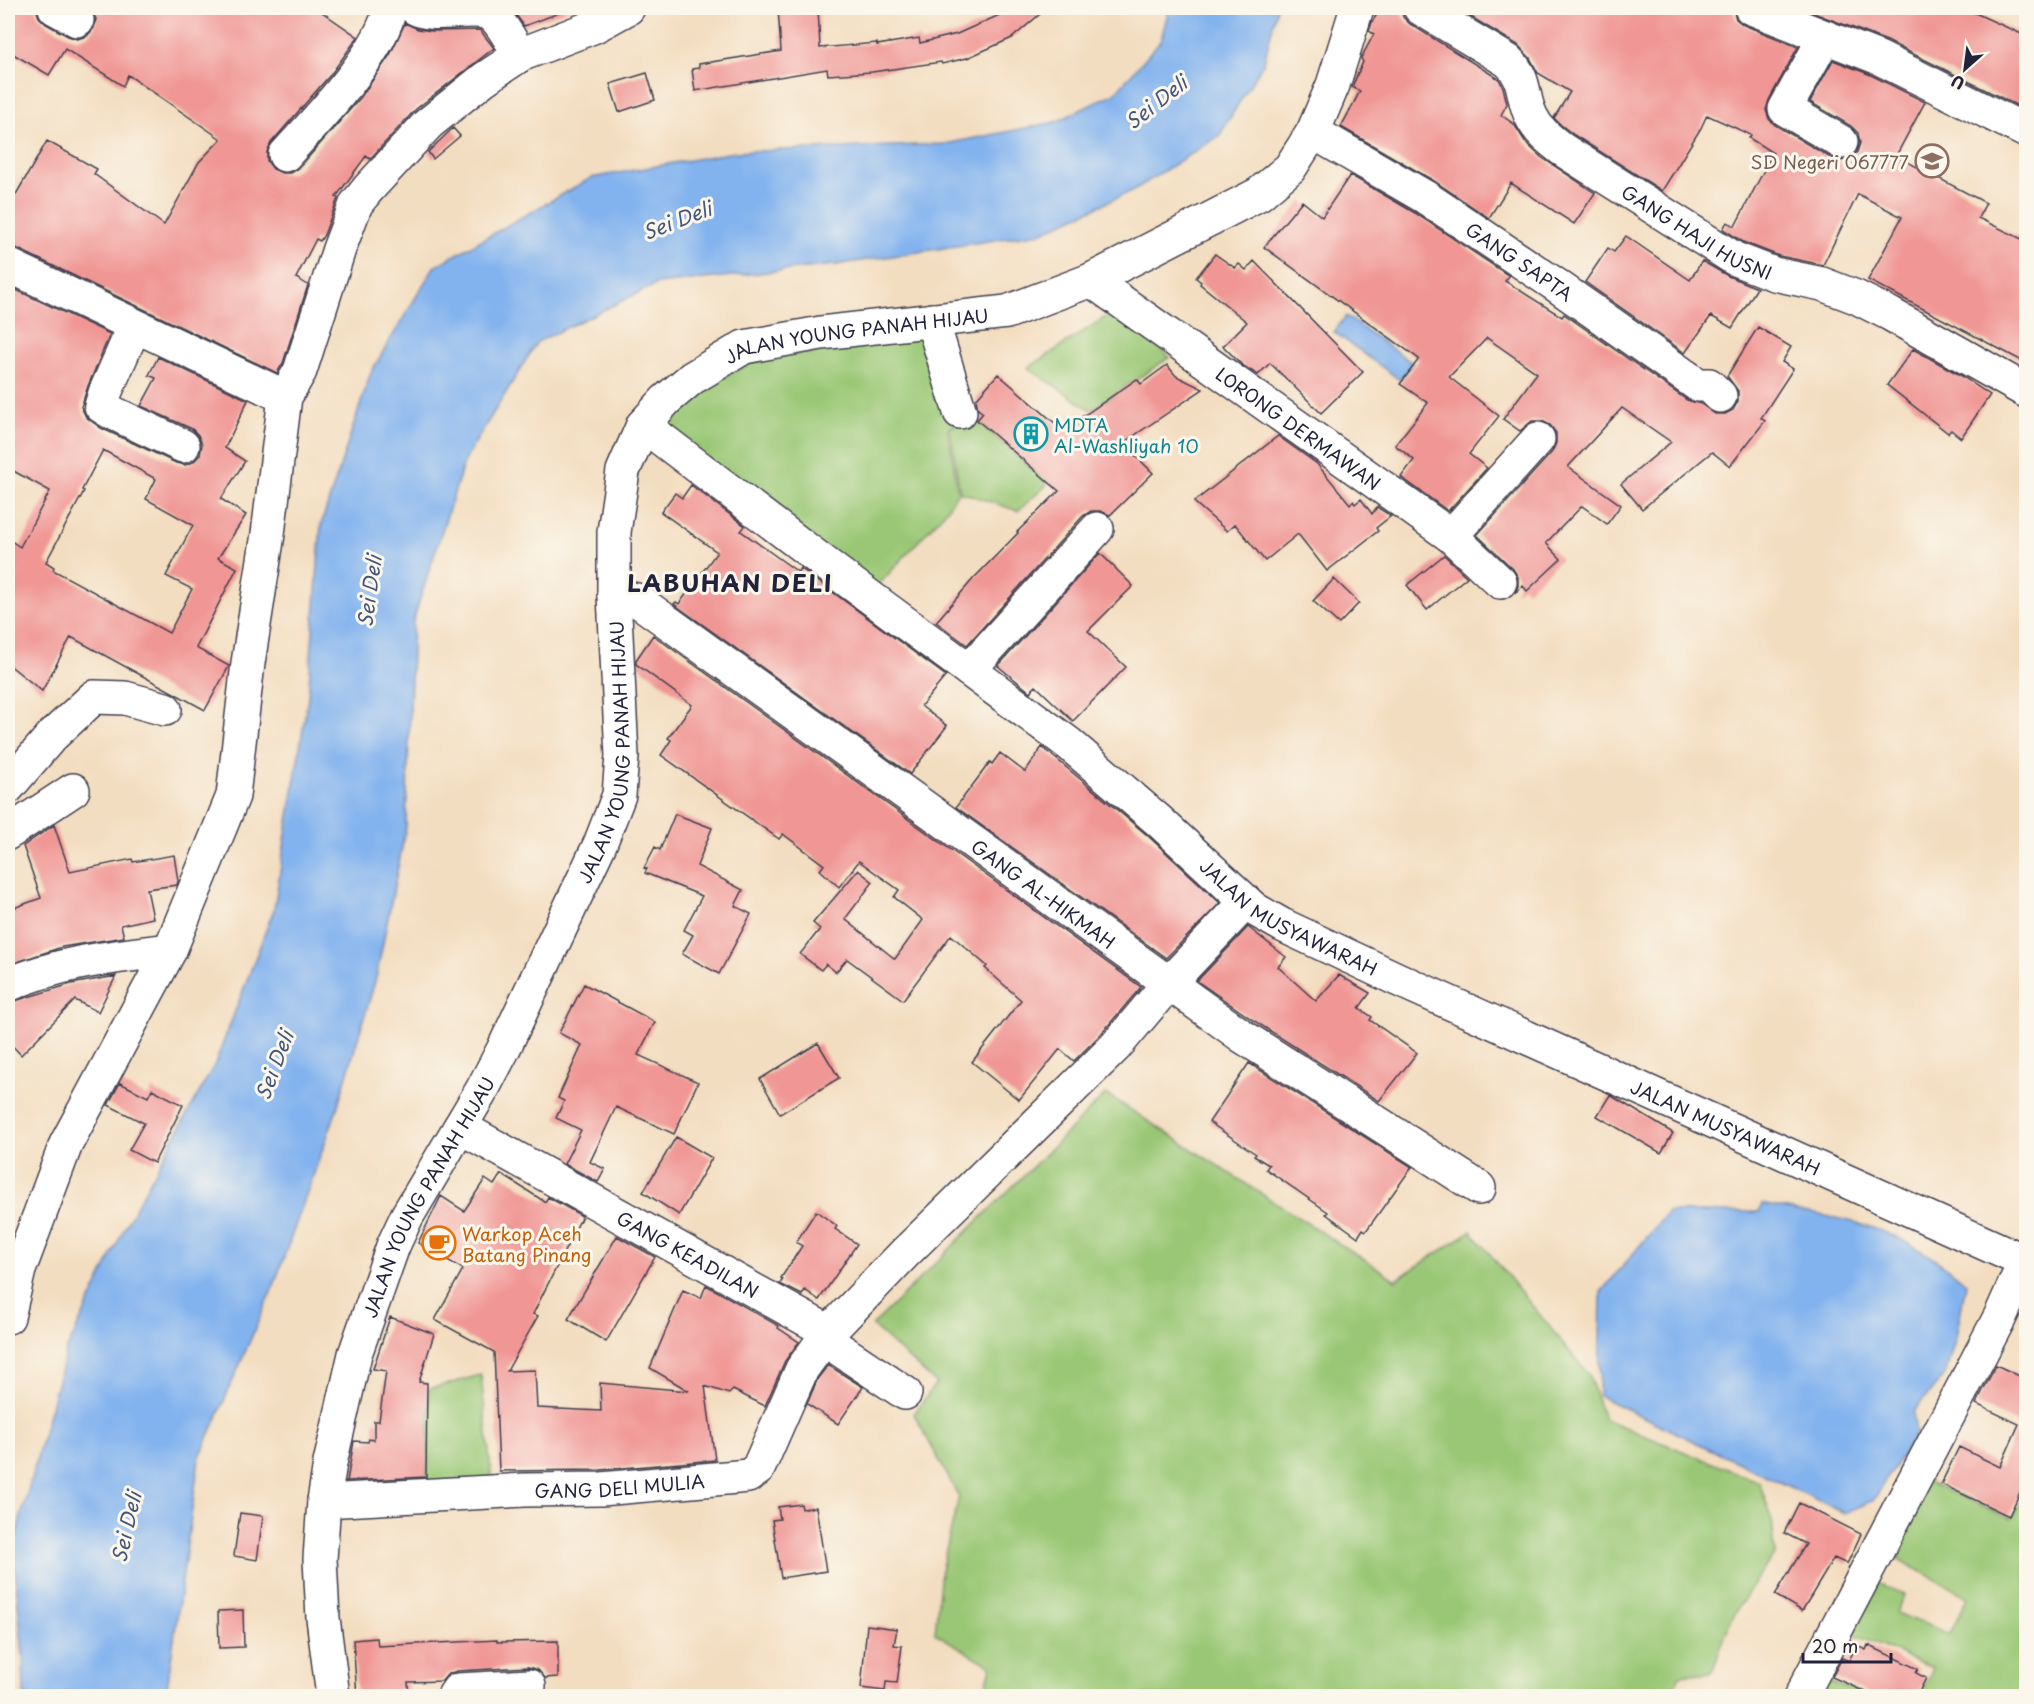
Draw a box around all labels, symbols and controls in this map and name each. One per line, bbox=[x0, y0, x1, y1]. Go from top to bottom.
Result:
north arrow bbox=[1935, 39, 1995, 99]
water label: Sei Deli bbox=[1119, 66, 1196, 136]
text: U bbox=[1946, 70, 1969, 97]
school or university icon: SD Negeri 067777 bbox=[1914, 143, 1950, 179]
place label: SD Negeri 067777 bbox=[1751, 148, 1909, 175]
street label: GANG HAJI HUSNI bbox=[1617, 177, 1776, 286]
water label: Sei Deli bbox=[638, 192, 719, 247]
street label: GANG SAPTA bbox=[1461, 215, 1579, 307]
street label: JALAN YOUNG PANAH HIJAU bbox=[718, 301, 990, 370]
street label: LORONG DERMAWAN bbox=[1211, 360, 1387, 496]
place label: MDTA Al-Washliyah 10 bbox=[1054, 411, 1199, 459]
building icon: MDTA Al-Washliyah 10 bbox=[1013, 416, 1049, 452]
water label: Sei Deli bbox=[349, 550, 389, 628]
district label: LABUHAN DELI bbox=[627, 564, 833, 600]
street label: JALAN YOUNG PANAH HIJAU bbox=[570, 620, 636, 887]
street label: GANG AL-HIKMAH bbox=[966, 832, 1121, 954]
street label: JALAN MUSYAWARAH bbox=[1194, 852, 1382, 982]
water label: Sei Deli bbox=[247, 1023, 302, 1104]
street label: JALAN YOUNG PANAH HIJAU bbox=[355, 1072, 500, 1321]
street label: JALAN MUSYAWARAH bbox=[1626, 1072, 1825, 1181]
street label: GANG KEADILAN bbox=[612, 1203, 764, 1304]
place label: Warkop Aceh Batang Pinang bbox=[462, 1220, 591, 1268]
cafe icon: Warkop Aceh Batang Pinang bbox=[421, 1225, 457, 1261]
street label: GANG DELI MULIA bbox=[534, 1466, 706, 1503]
water label: Sei Deli bbox=[103, 1486, 149, 1565]
scale bar bbox=[1803, 1626, 1892, 1664]
text: 20 m bbox=[1812, 1632, 1858, 1659]

